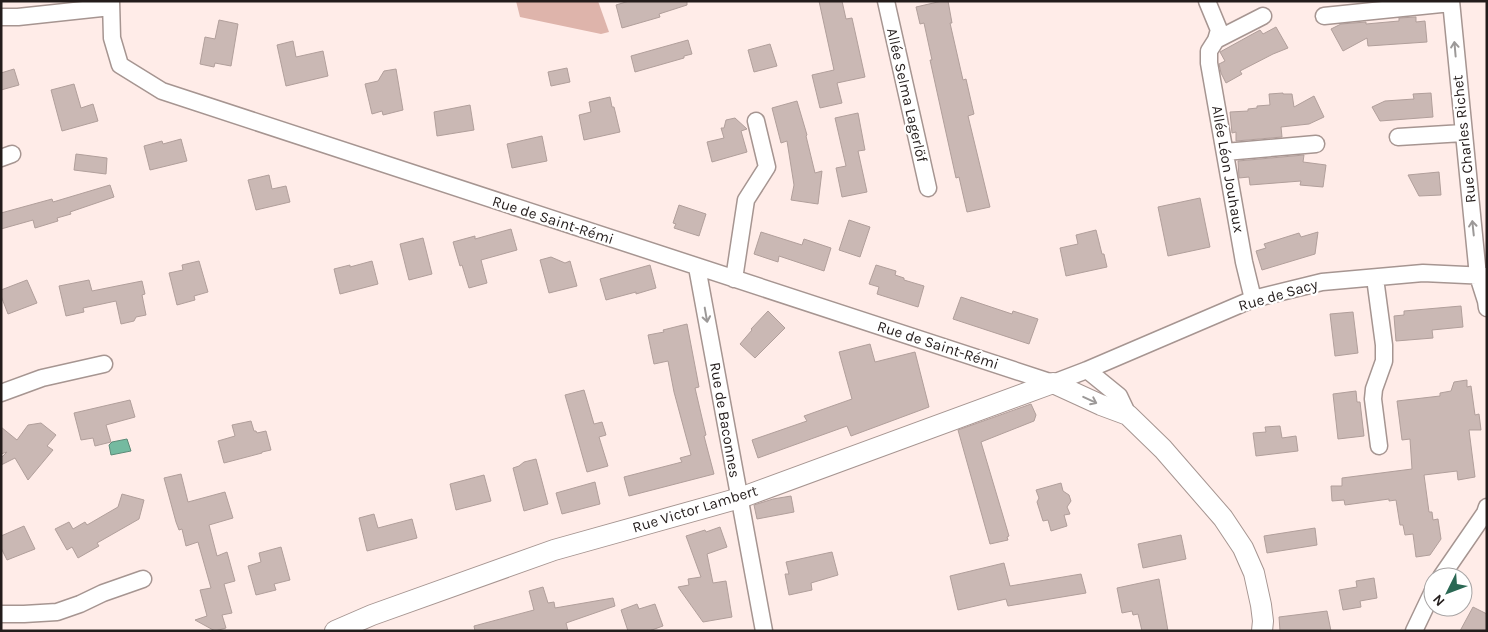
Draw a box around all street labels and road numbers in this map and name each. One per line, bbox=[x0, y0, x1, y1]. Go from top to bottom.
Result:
street label: Allée Selma Lagerlöf bbox=[883, 26, 931, 165]
street label: Rue Charles Richet bbox=[1448, 74, 1480, 204]
street label: Allée Léon Jouhaux bbox=[1208, 104, 1248, 234]
street label: Rue de Saint-Rémi bbox=[490, 192, 616, 248]
street label: Rue de Sacy bbox=[1236, 275, 1320, 315]
street label: Rue de Saint-Rémi bbox=[875, 317, 1001, 373]
street label: Rue de Baconnes bbox=[706, 361, 744, 479]
street label: Rue Victor Lambert bbox=[630, 481, 760, 537]

